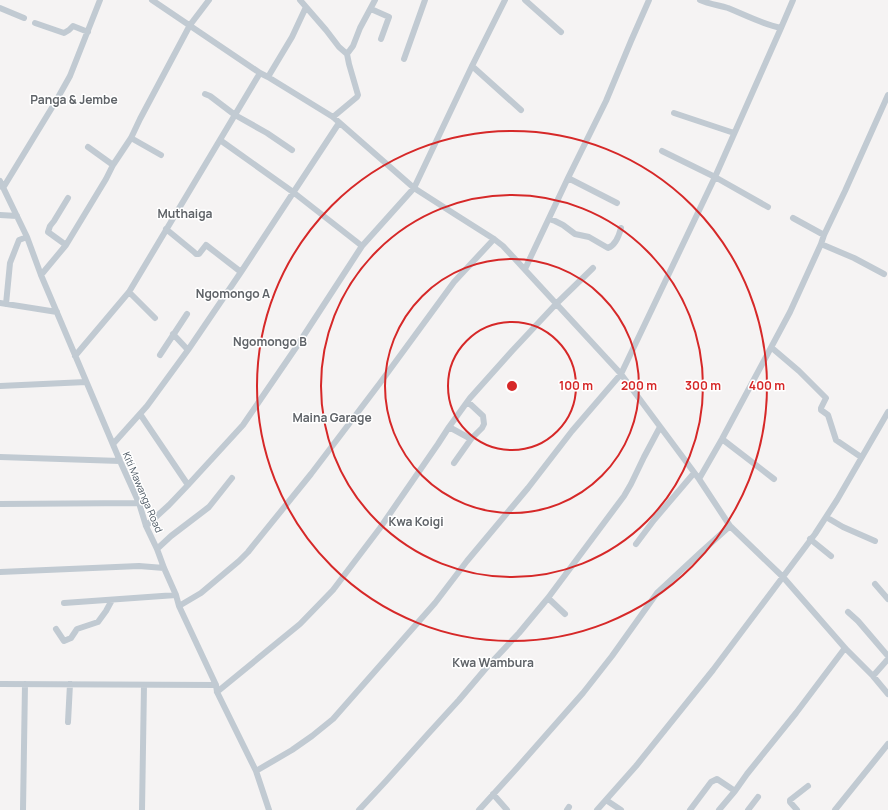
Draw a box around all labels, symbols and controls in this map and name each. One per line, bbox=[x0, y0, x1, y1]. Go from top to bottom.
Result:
district label: Panga & Jembe bbox=[30, 91, 118, 108]
district label: Muthaiga bbox=[157, 205, 213, 222]
district label: Ngomongo A bbox=[196, 285, 270, 302]
district label: Ngomongo B bbox=[233, 333, 307, 350]
text: 100 m bbox=[559, 377, 593, 394]
text: 200 m bbox=[621, 377, 657, 394]
text: 300 m bbox=[685, 377, 721, 394]
text: 400 m bbox=[749, 377, 785, 394]
centre of rings bbox=[505, 379, 519, 393]
district label: Maina Garage bbox=[292, 409, 372, 426]
street label: Kiti Mawanga Road bbox=[120, 449, 166, 535]
district label: Kwa Koigi bbox=[388, 513, 444, 530]
district label: Kwa Wambura bbox=[452, 654, 534, 671]

